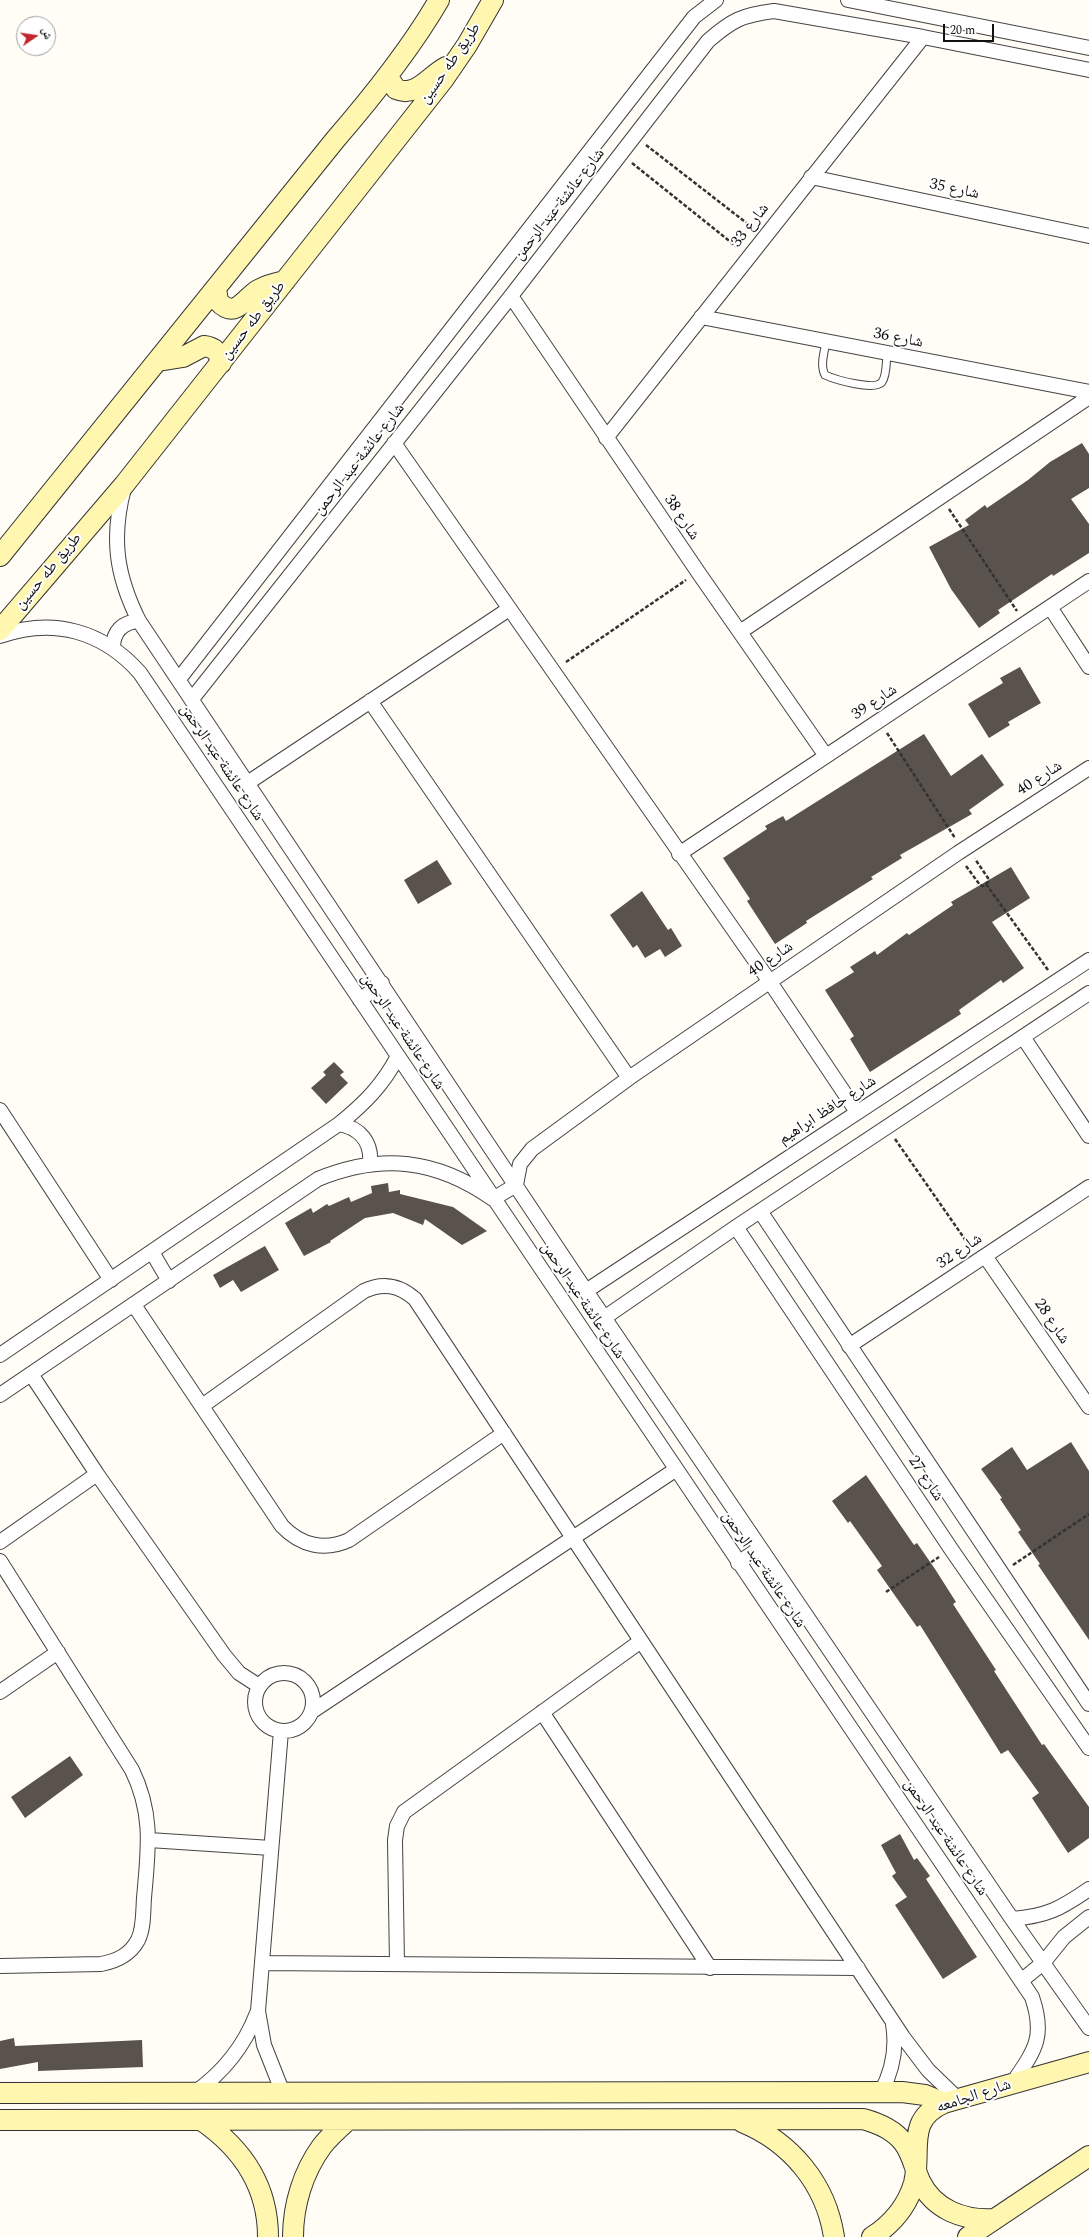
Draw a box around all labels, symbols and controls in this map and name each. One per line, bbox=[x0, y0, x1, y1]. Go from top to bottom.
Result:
north arrow bbox=[16, 16, 56, 56]
scale bar bbox=[945, 16, 996, 42]
street label: طريق طه حسين bbox=[416, 20, 486, 108]
text: 20 m bbox=[950, 21, 975, 40]
text: ش bbox=[38, 26, 57, 41]
street label: شارع عائشة عبد الرحمن bbox=[510, 145, 610, 265]
street label: شارع 35 bbox=[927, 175, 981, 205]
street label: شارع 33 bbox=[728, 200, 774, 252]
street label: طريق طه حسين bbox=[217, 278, 291, 364]
street label: شارع 36 bbox=[871, 325, 925, 353]
street label: شارع عائشة عبد الرحمن bbox=[310, 400, 410, 520]
street label: شارع 38 bbox=[659, 492, 703, 544]
street label: طريق طه حسين bbox=[11, 530, 87, 614]
street label: شارع 39 bbox=[849, 681, 901, 725]
street label: شارع عائشة عبد الرحمن bbox=[175, 701, 267, 825]
street label: شارع 40 bbox=[1014, 757, 1066, 801]
street label: شارع 40 bbox=[745, 938, 797, 982]
street label: شارع عائشة عبد الرحمن bbox=[356, 970, 448, 1094]
street label: شارع حافظ ابراهيم bbox=[776, 1072, 880, 1150]
street label: شارع 32 bbox=[934, 1230, 986, 1274]
street label: شارع عائشة عبد الرحمن bbox=[536, 1239, 628, 1363]
street label: شارع 28 bbox=[1029, 1296, 1073, 1348]
street label: شارع 27 bbox=[903, 1453, 947, 1505]
street label: شارع عائشة عبد الرحمن bbox=[717, 1508, 809, 1632]
street label: شارع عائشة عبد الرحمن bbox=[899, 1776, 991, 1900]
street label: شارع الجامعه bbox=[934, 2076, 1014, 2118]

